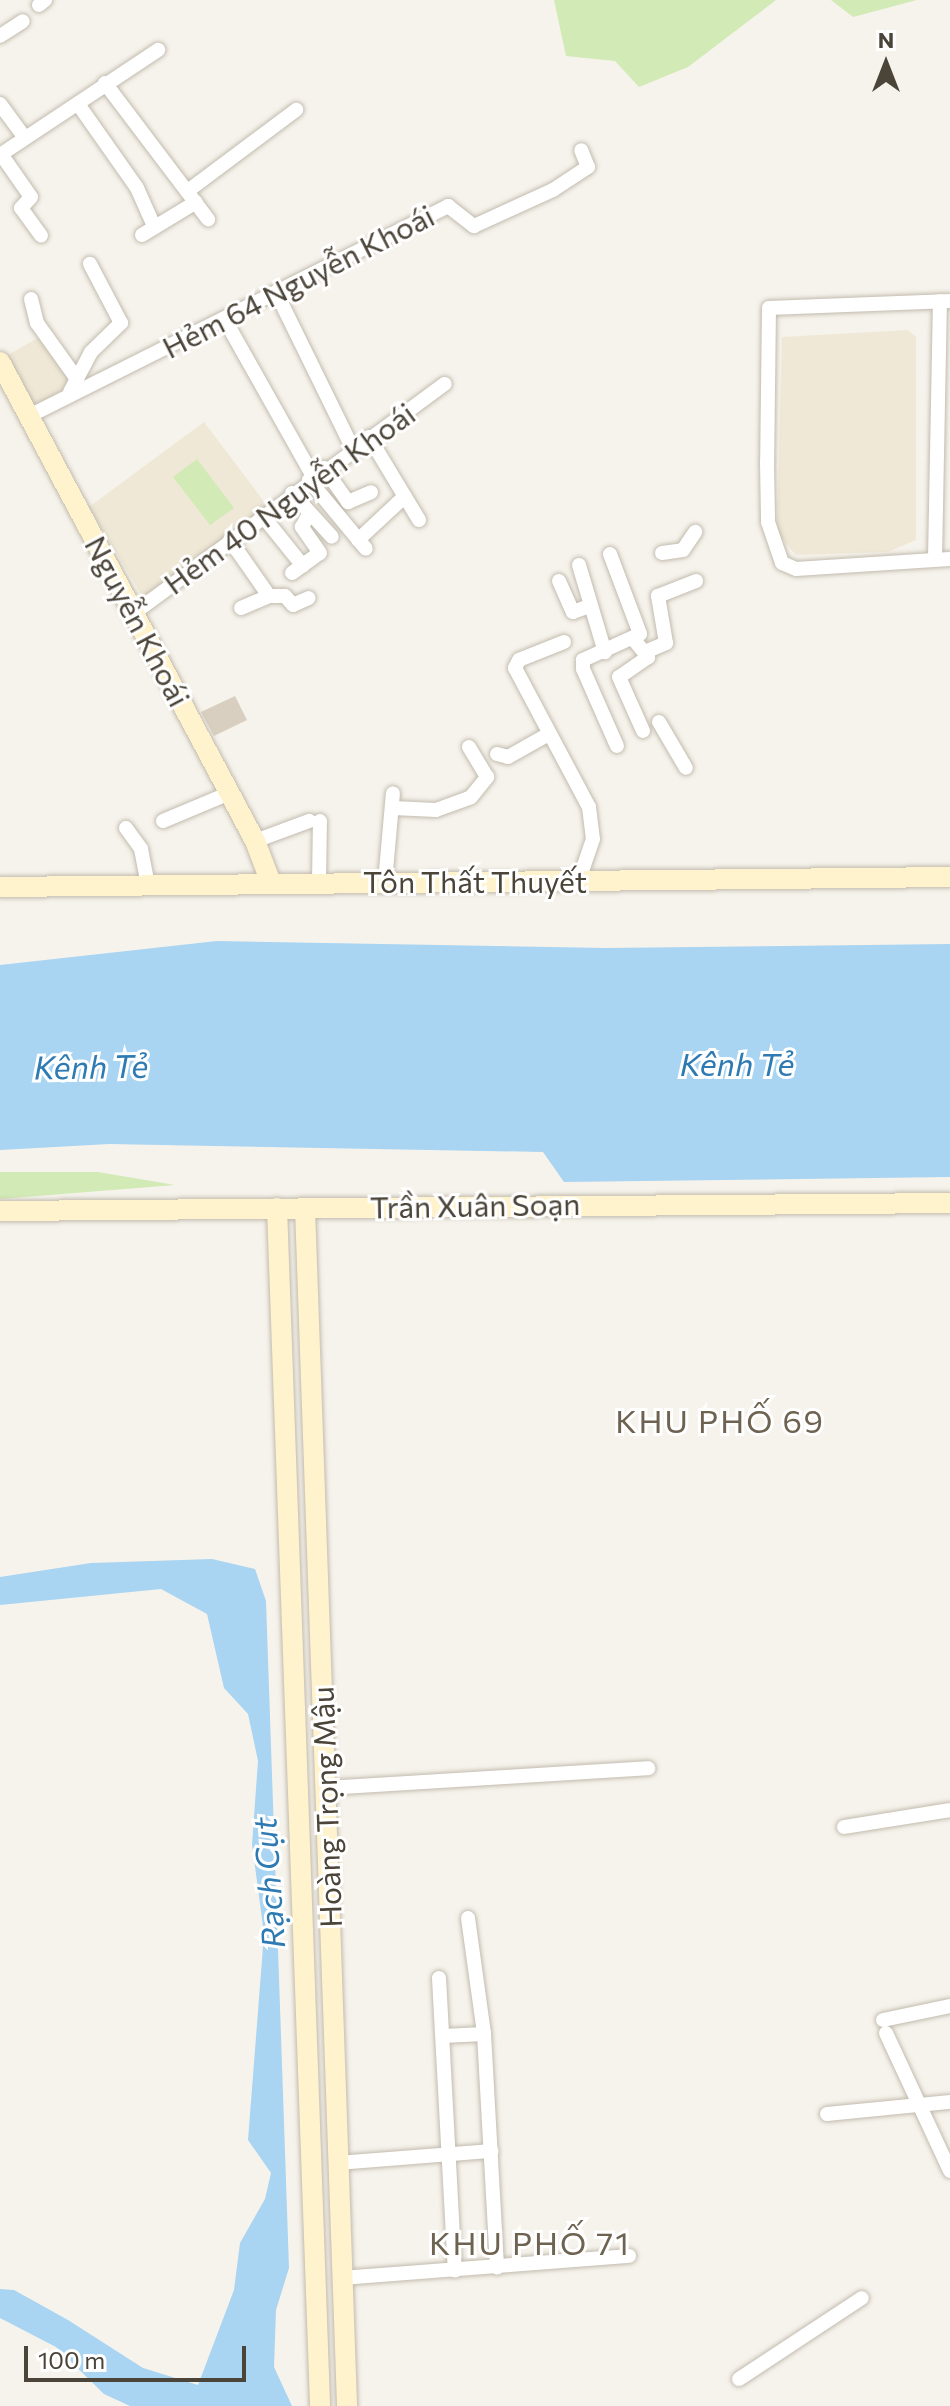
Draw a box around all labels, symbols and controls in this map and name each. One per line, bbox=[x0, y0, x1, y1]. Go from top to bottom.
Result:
north arrow bbox=[846, 24, 926, 104]
text: N bbox=[878, 26, 894, 53]
street label: Hẻm 64 Nguyễn Khoái bbox=[156, 197, 440, 365]
street label: Hẻm 40 Nguyễn Khoái bbox=[156, 395, 422, 601]
street label: Nguyễn Khoái bbox=[78, 530, 198, 712]
street label: Tôn Thất Thuyết bbox=[363, 863, 587, 899]
water label: Kênh Tẻ bbox=[680, 1044, 794, 1082]
water label: Kênh Tẻ bbox=[33, 1046, 149, 1086]
street label: Trần Xuân Soạn bbox=[370, 1185, 580, 1225]
district label: KHU PHỐ 69 bbox=[615, 1401, 825, 1439]
street label: Hoàng Trọng Mậu bbox=[304, 1686, 348, 1928]
water label: Rạch Cụt bbox=[244, 1816, 292, 1950]
district label: KHU PHỐ 71 bbox=[429, 2223, 631, 2261]
scale bar bbox=[28, 2330, 250, 2380]
text: 100 m bbox=[38, 2345, 105, 2374]

